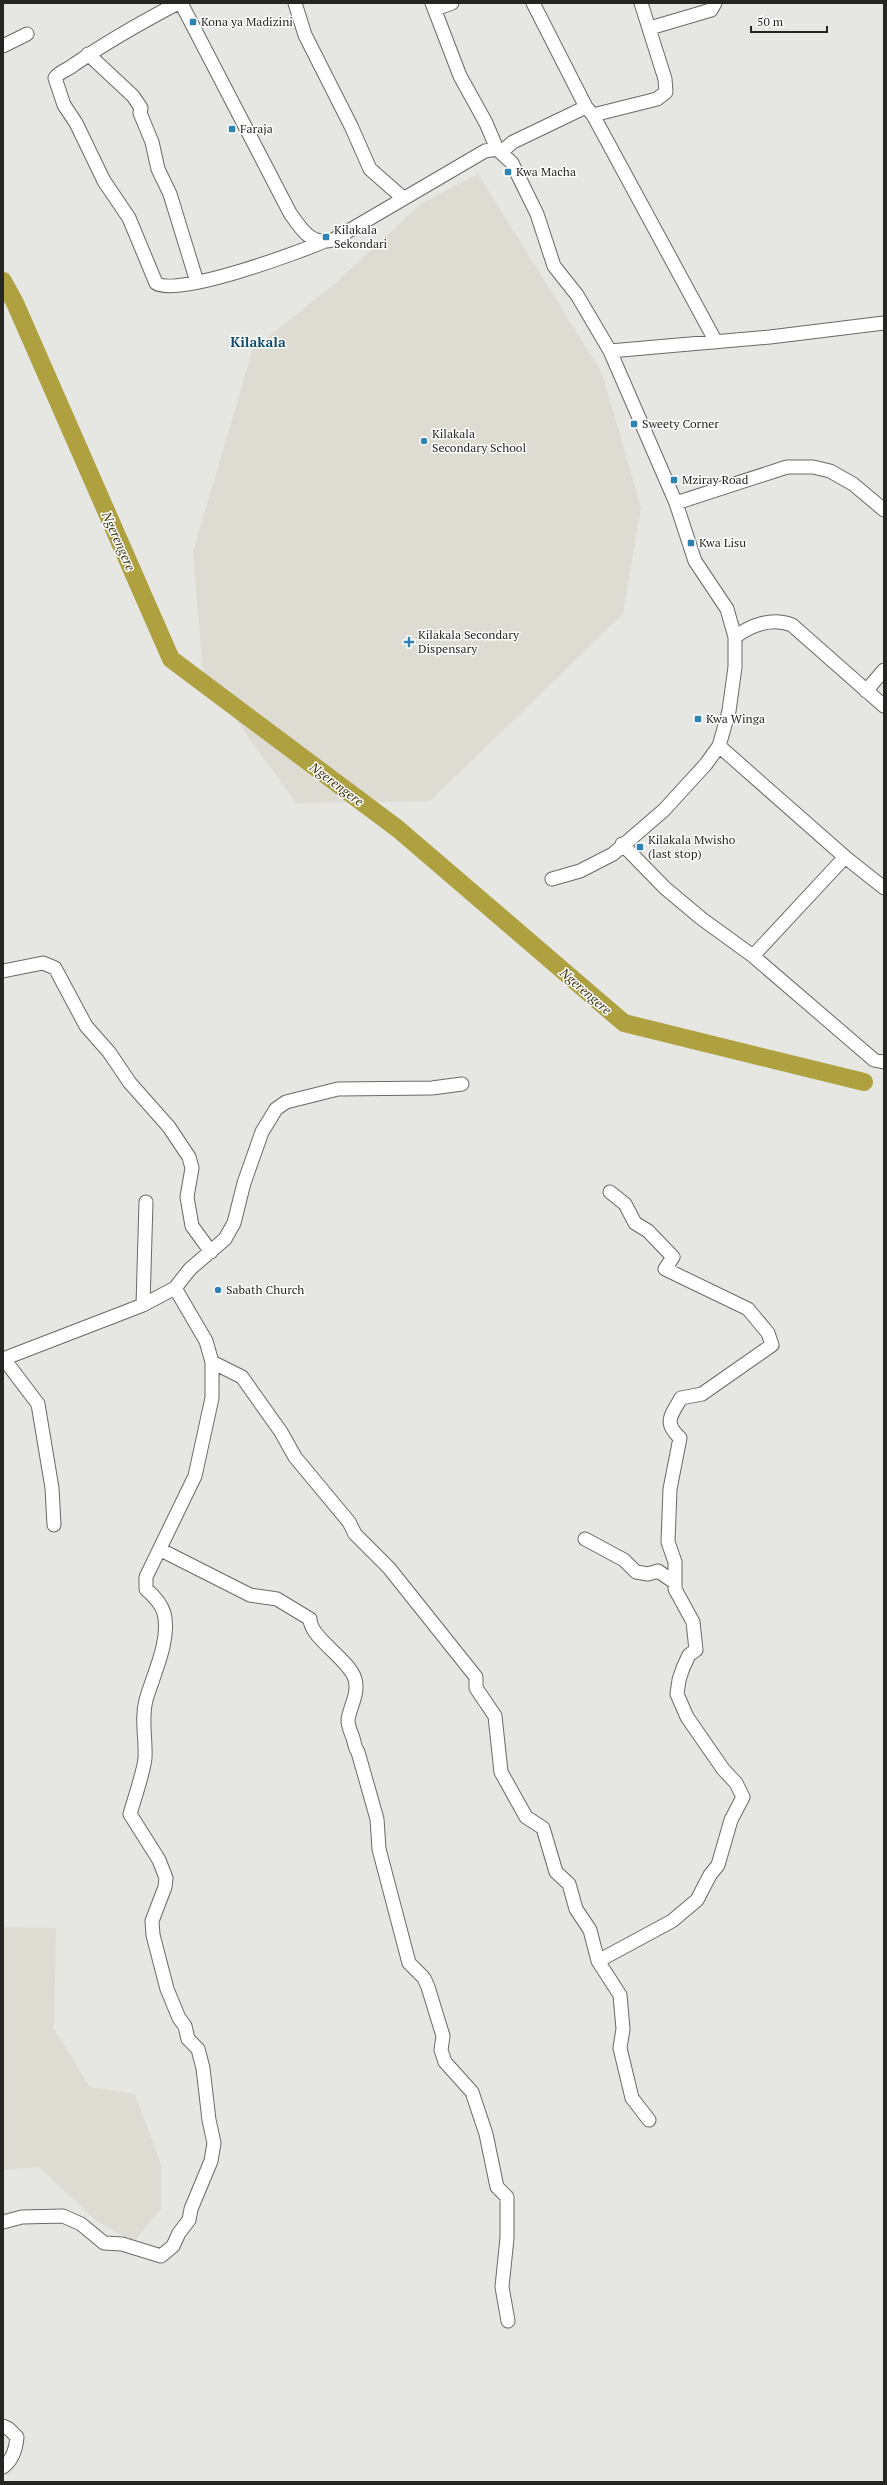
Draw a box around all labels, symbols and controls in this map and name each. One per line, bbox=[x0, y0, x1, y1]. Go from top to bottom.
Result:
scale bar bbox=[751, 8, 827, 34]
place label: Kona ya Madizini bbox=[201, 14, 293, 29]
text: 50 m bbox=[757, 14, 784, 29]
marker: Kona ya Madizini bbox=[188, 17, 198, 27]
place label: Faraja bbox=[240, 121, 273, 136]
marker: Faraja bbox=[227, 124, 237, 134]
place label: Kwa Macha bbox=[516, 164, 576, 179]
marker: Kwa Macha bbox=[503, 167, 513, 177]
place label: Kilakala Sekondari bbox=[334, 222, 388, 251]
marker: Kilakala Sekondari bbox=[321, 232, 331, 242]
district label: Kilakala bbox=[230, 332, 286, 351]
place label: Sweety Corner bbox=[642, 416, 719, 431]
marker: Sweety Corner bbox=[629, 419, 639, 429]
place label: Kilakala Secondary School bbox=[432, 426, 526, 455]
marker: Kilakala Secondary School bbox=[419, 436, 429, 446]
place label: Mziray Road bbox=[682, 472, 749, 487]
marker: Mziray Road bbox=[669, 475, 679, 485]
water label: Ngerengere bbox=[98, 508, 140, 573]
place label: Kwa Lisu bbox=[699, 535, 746, 550]
marker: Kwa Lisu bbox=[686, 538, 696, 548]
place label: Kilakala Secondary Dispensary bbox=[418, 627, 520, 656]
marker: Kilakala Secondary Dispensary bbox=[403, 636, 415, 648]
place label: Kwa Winga bbox=[706, 711, 765, 726]
marker: Kwa Winga bbox=[693, 714, 703, 724]
water label: Ngerengere bbox=[306, 757, 368, 810]
place label: Kilakala Mwisho (last stop) bbox=[648, 832, 736, 861]
marker: Kilakala Mwisho (last stop) bbox=[635, 842, 645, 852]
water label: Ngerengere bbox=[556, 963, 616, 1018]
place label: Sabath Church bbox=[226, 1282, 304, 1297]
marker: Sabath Church bbox=[213, 1285, 223, 1295]

